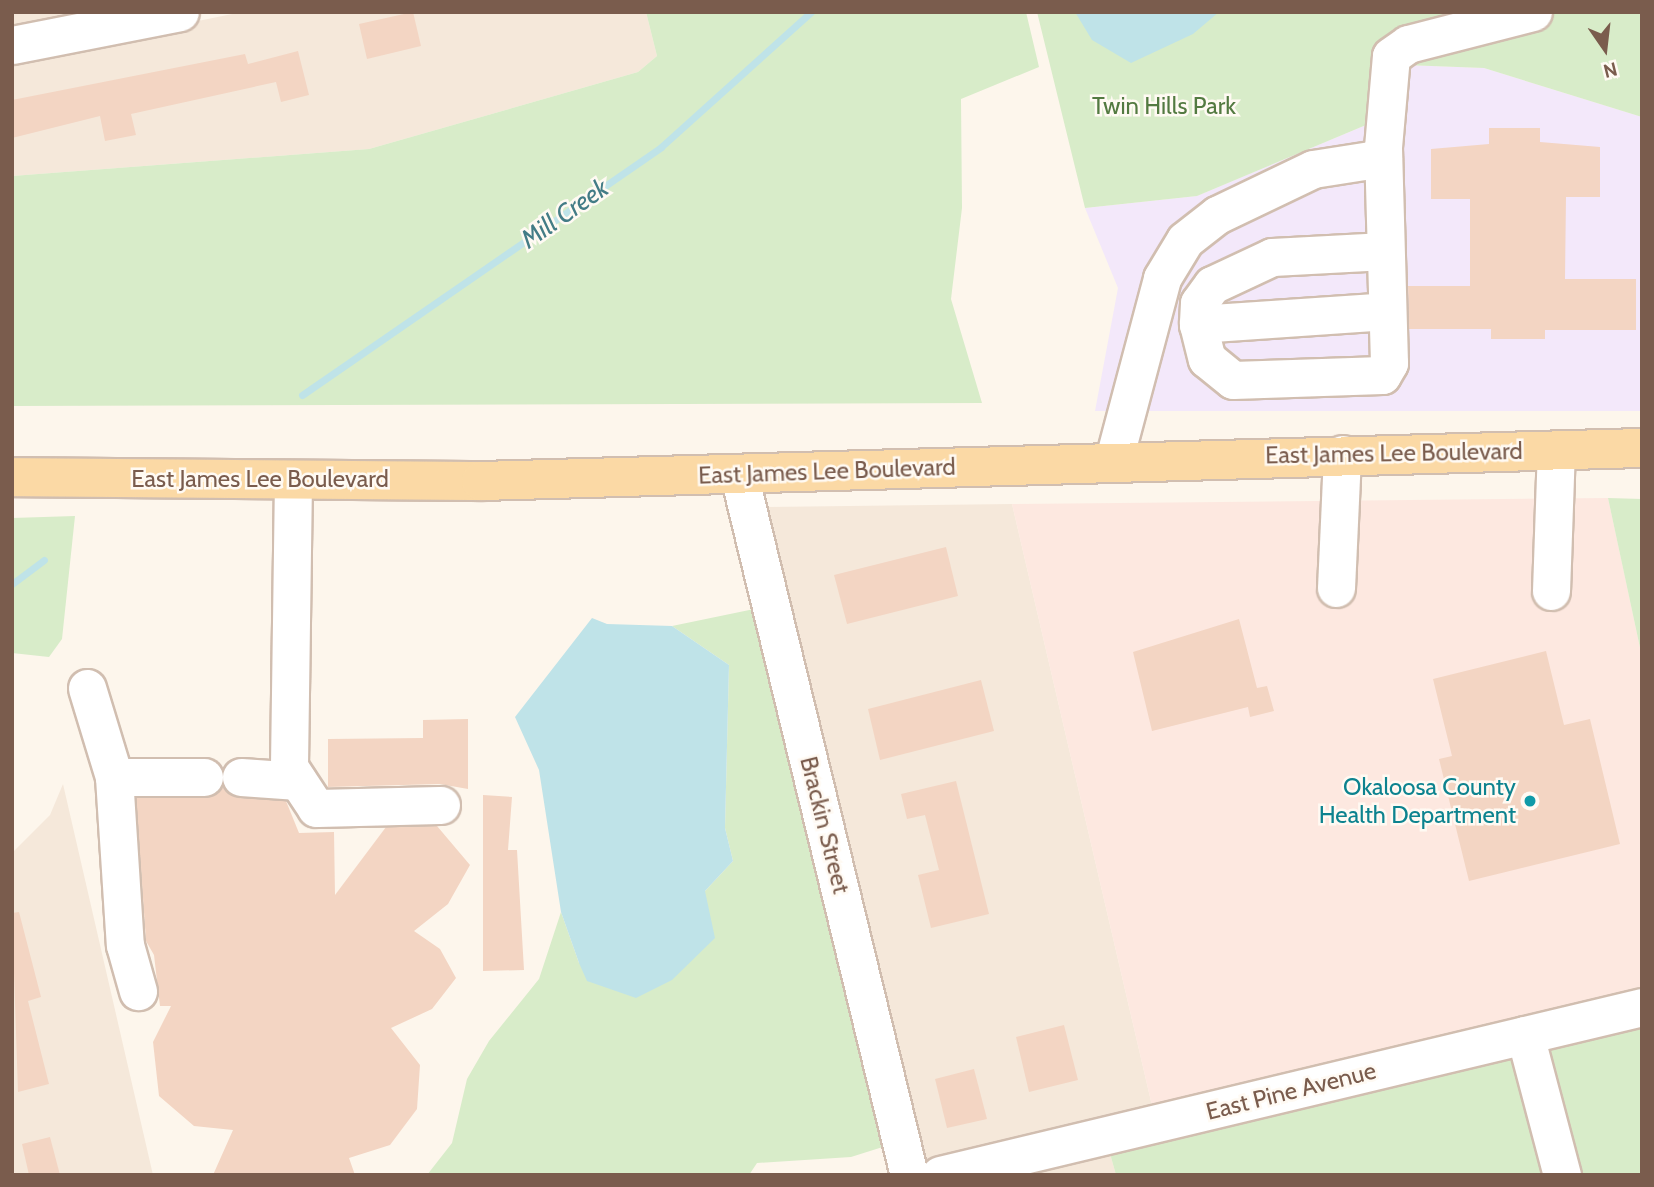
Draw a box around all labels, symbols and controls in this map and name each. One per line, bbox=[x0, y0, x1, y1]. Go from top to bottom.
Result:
north arrow bbox=[1570, 14, 1640, 84]
text: N bbox=[1601, 57, 1620, 83]
park label: Twin Hills Park bbox=[1092, 92, 1236, 120]
water label: Mill Creek bbox=[515, 173, 615, 255]
street label: East James Lee Boulevard bbox=[1265, 436, 1523, 470]
street label: East James Lee Boulevard bbox=[698, 452, 956, 490]
street label: East James Lee Boulevard bbox=[131, 465, 389, 493]
street label: Brackin Street bbox=[794, 753, 856, 897]
place label: Okaloosa County Health Department bbox=[1319, 773, 1516, 829]
marker: Okaloosa County Health Department bbox=[1522, 793, 1538, 809]
street label: East Pine Avenue bbox=[1203, 1056, 1379, 1126]

